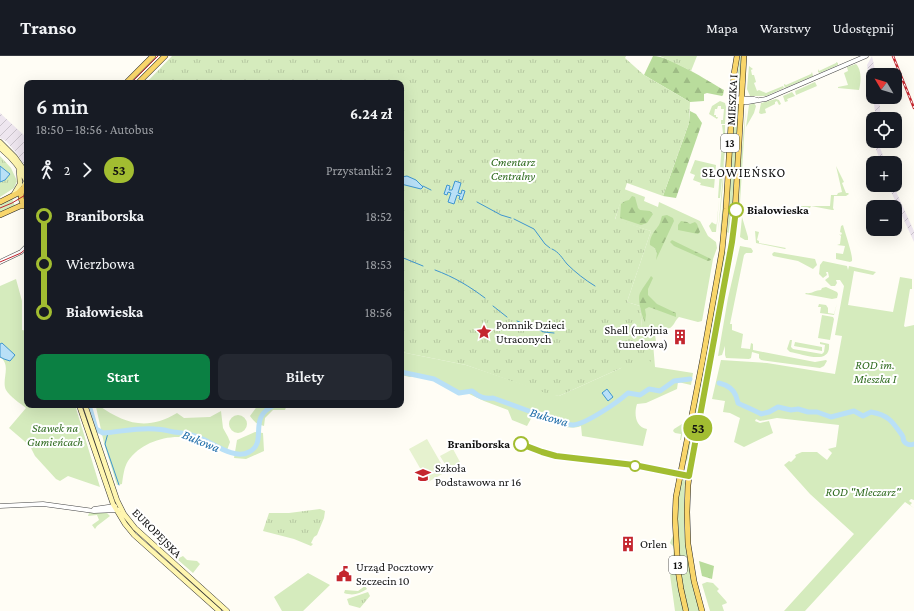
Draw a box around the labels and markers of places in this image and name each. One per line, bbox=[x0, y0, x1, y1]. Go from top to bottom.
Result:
marker: Białowieska bbox=[728, 202, 744, 218]
place label: Białowieska bbox=[747, 203, 809, 217]
place label: Pomnik Dzieci Utraconych bbox=[496, 318, 565, 346]
place icon: Pomnik Dzieci Utraconych bbox=[475, 323, 493, 341]
place label: Shell (myjnia tunelowa) bbox=[605, 323, 668, 351]
building icon: Shell (myjnia tunelowa) bbox=[671, 328, 689, 346]
marker: Braniborska bbox=[513, 436, 529, 452]
place label: Braniborska bbox=[448, 437, 510, 451]
unlabelled marker bbox=[629, 460, 641, 472]
place label: Szkoła Podstawowa nr 16 bbox=[435, 461, 521, 489]
school or university icon: Szkoła Podstawowa nr 16 bbox=[414, 466, 432, 484]
building icon: Orlen bbox=[619, 535, 637, 553]
place label: Orlen bbox=[640, 537, 668, 551]
place label: Urząd Pocztowy Szczecin 10 bbox=[356, 560, 434, 588]
public building icon: Urząd Pocztowy Szczecin 10 bbox=[335, 565, 353, 583]

